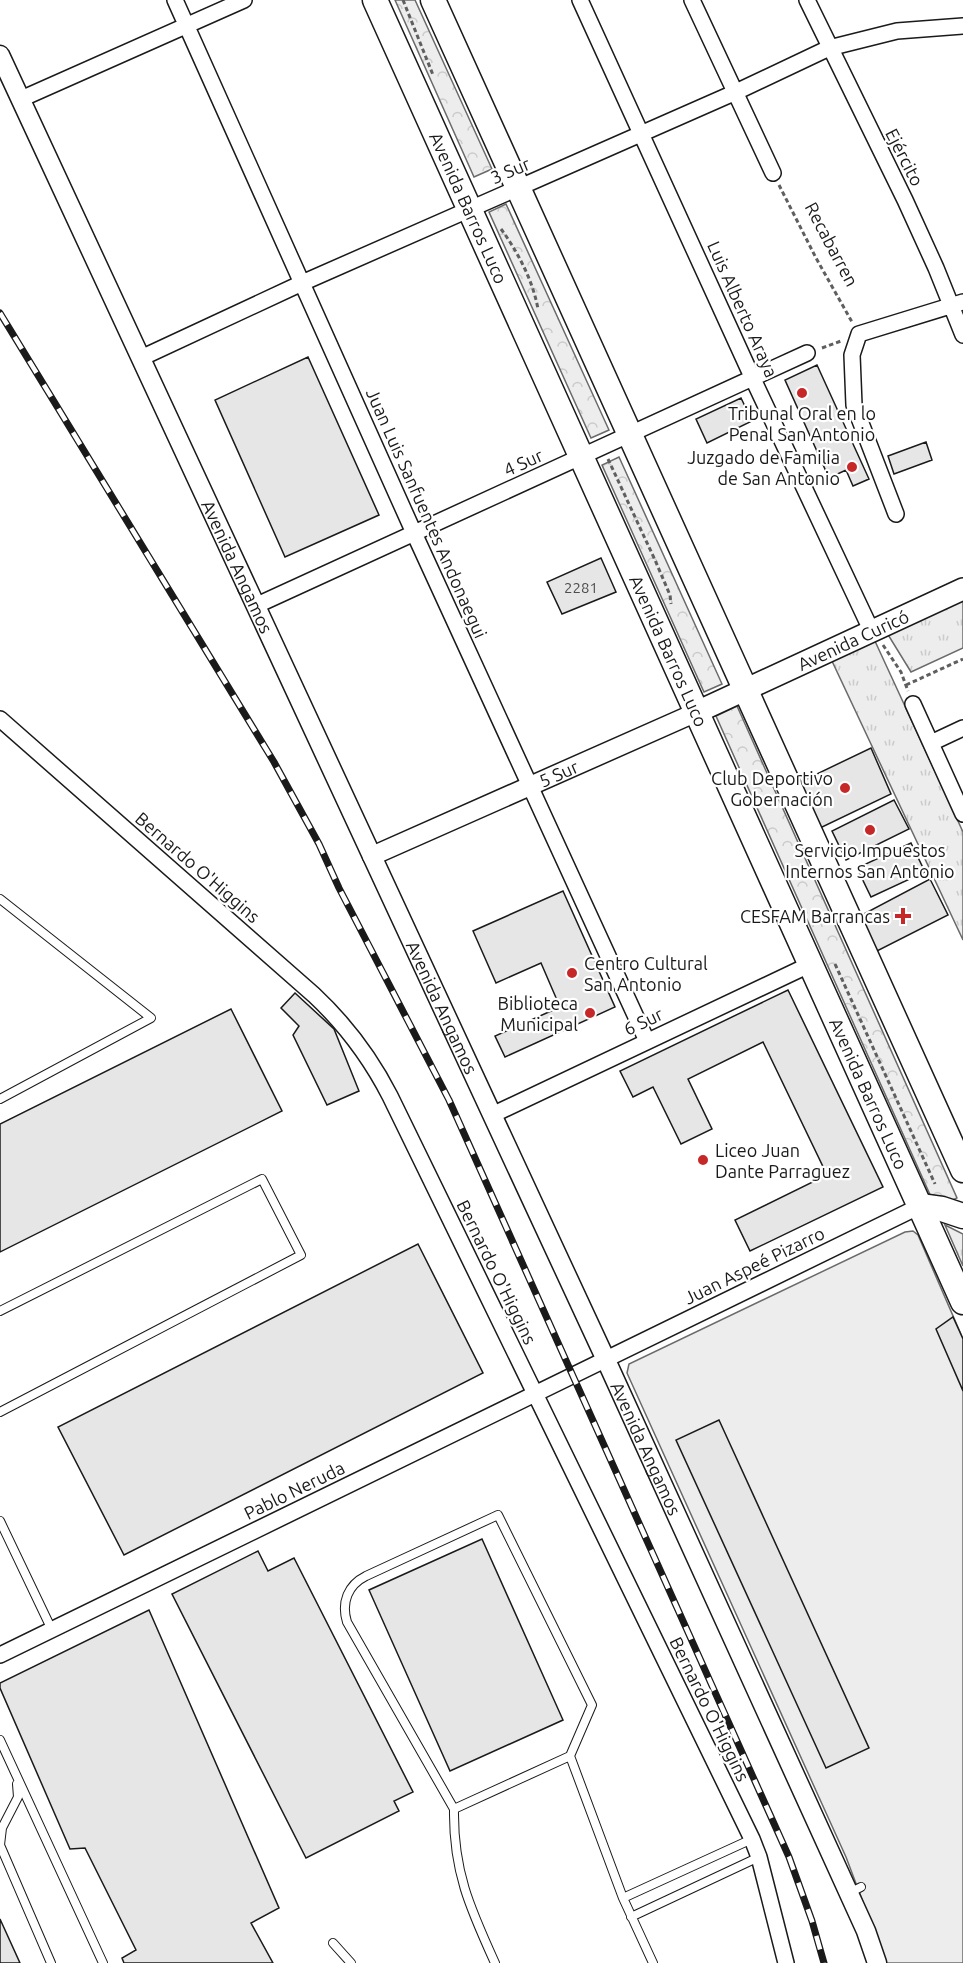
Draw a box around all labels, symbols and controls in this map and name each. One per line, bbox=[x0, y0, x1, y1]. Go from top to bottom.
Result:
street label: Ejército bbox=[882, 125, 928, 189]
street label: Avenida Barros Luco bbox=[426, 129, 512, 287]
street label: 3 Sur bbox=[487, 153, 533, 187]
street label: Recabarren bbox=[802, 199, 862, 289]
street label: Luis Alberto Araya bbox=[704, 238, 782, 380]
street label: Juan Luis Sanfuentes Andonaegui bbox=[363, 385, 491, 641]
marker: Tribunal Oral en lo Penal San Antonio bbox=[795, 386, 809, 400]
place label: Tribunal Oral en lo Penal San Antonio bbox=[728, 403, 876, 444]
street label: 4 Sur bbox=[500, 444, 546, 479]
place label: Juzgado de Familia de San Antonio bbox=[687, 447, 840, 488]
marker: Juzgado de Familia de San Antonio bbox=[845, 460, 859, 474]
street label: Avenida Angamos bbox=[198, 497, 277, 636]
street label: Avenida Barros Luco bbox=[626, 572, 712, 730]
house number: 2281 bbox=[564, 579, 598, 596]
street label: Avenida Curicó bbox=[794, 606, 912, 674]
street label: 5 Sur bbox=[536, 756, 581, 791]
place label: Club Deportivo Gobernación bbox=[711, 768, 833, 809]
marker: Club Deportivo Gobernación bbox=[838, 781, 852, 795]
street label: Bernardo O'Higgins bbox=[132, 808, 264, 926]
marker: Servicio Impuestos Internos San Antonio bbox=[863, 823, 877, 837]
place label: Servicio Impuestos Internos San Antonio bbox=[785, 840, 955, 881]
place label: CESFAM Barrancas bbox=[740, 906, 890, 926]
marker: CESFAM Barrancas bbox=[894, 907, 912, 925]
street label: Avenida Angamos bbox=[403, 938, 482, 1077]
place label: Centro Cultural San Antonio bbox=[584, 953, 708, 994]
marker: Centro Cultural San Antonio bbox=[565, 966, 579, 980]
place label: Biblioteca Municipal bbox=[498, 993, 578, 1034]
street label: 6 Sur bbox=[620, 1003, 666, 1039]
marker: Biblioteca Municipal bbox=[583, 1006, 597, 1020]
street label: Avenida Barros Luco bbox=[826, 1015, 912, 1172]
place label: Liceo Juan Dante Parraguez bbox=[715, 1140, 850, 1181]
marker: Liceo Juan Dante Parraguez bbox=[696, 1153, 710, 1167]
street label: Bernardo O'Higgins bbox=[453, 1197, 541, 1348]
street label: Juan Aspeé Pizarro bbox=[680, 1222, 828, 1308]
street label: Avenida Angamos bbox=[607, 1379, 685, 1518]
street label: Pablo Neruda bbox=[240, 1457, 348, 1523]
street label: Bernardo O'Higgins bbox=[666, 1634, 754, 1785]

